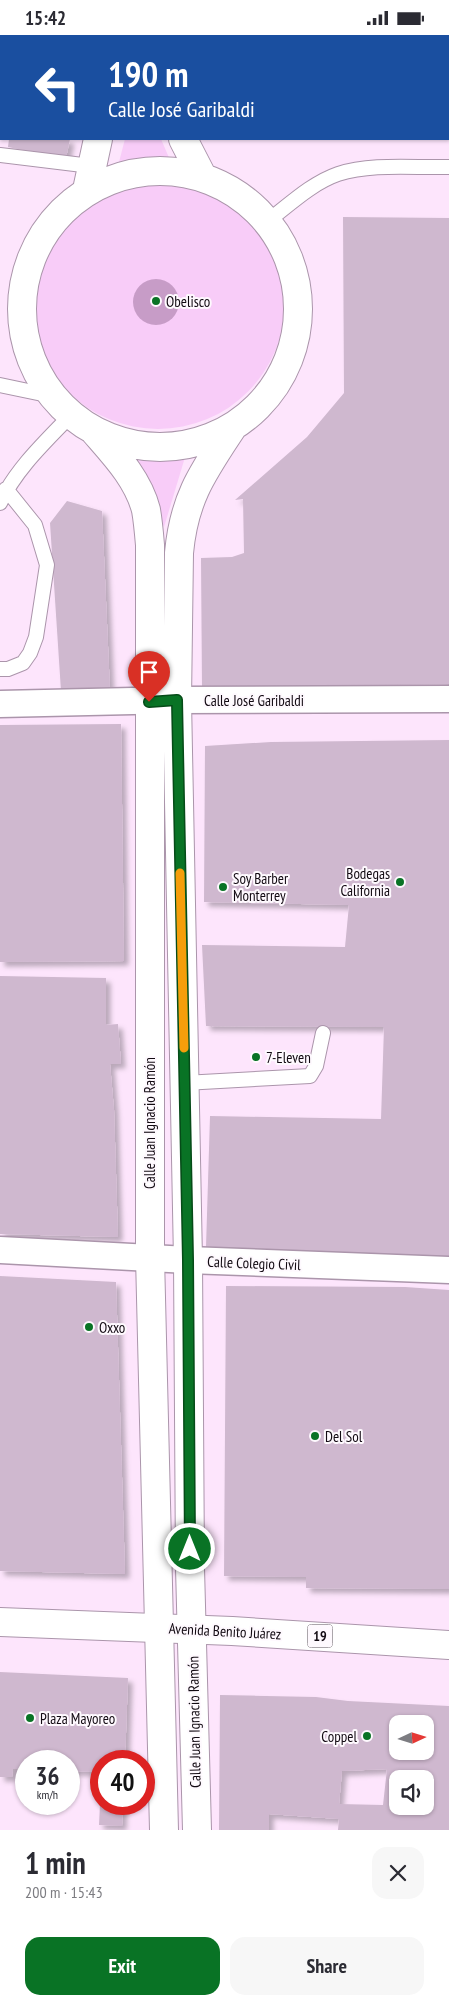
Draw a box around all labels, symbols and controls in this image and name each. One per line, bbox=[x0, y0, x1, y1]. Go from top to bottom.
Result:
text: 15:42 bbox=[25, 6, 66, 30]
text: 190 m bbox=[108, 51, 189, 97]
icon: left bbox=[25, 55, 90, 120]
text: Calle José Garibaldi bbox=[108, 95, 255, 123]
place label: Obelisco bbox=[166, 292, 210, 311]
marker: Obelisco bbox=[150, 295, 162, 307]
pin bbox=[128, 651, 170, 702]
icon: arrive bbox=[135, 658, 163, 686]
street label: Calle José Garibaldi bbox=[204, 691, 304, 710]
place label: Bodegas California bbox=[340, 864, 390, 900]
place label: Soy Barber Monterrey bbox=[233, 869, 289, 905]
marker: Bodegas California bbox=[394, 876, 406, 888]
marker: Soy Barber Monterrey bbox=[217, 881, 229, 893]
place label: 7-Eleven bbox=[266, 1048, 311, 1067]
marker: 7-Eleven bbox=[250, 1051, 262, 1063]
street label: Calle Juan Ignacio Ramón bbox=[140, 1057, 159, 1189]
street label: Calle Colegio Civil bbox=[207, 1252, 302, 1274]
place label: Oxxo bbox=[99, 1318, 125, 1337]
marker: Oxxo bbox=[83, 1321, 95, 1333]
place label: Del Sol bbox=[325, 1427, 363, 1446]
marker: Del Sol bbox=[309, 1430, 321, 1442]
position arrow bbox=[163, 1522, 215, 1574]
street label: Avenida Benito Juárez bbox=[168, 1619, 282, 1643]
road number: 19 bbox=[308, 1625, 332, 1647]
street label: Calle Juan Ignacio Ramón bbox=[183, 1656, 205, 1788]
place label: Plaza Mayoreo bbox=[40, 1709, 115, 1728]
marker: Plaza Mayoreo bbox=[24, 1712, 36, 1724]
north arrow bbox=[389, 1715, 434, 1760]
map controls bbox=[389, 1715, 434, 1815]
place label: Coppel bbox=[321, 1727, 358, 1746]
marker: Coppel bbox=[361, 1730, 373, 1742]
speed limit sign: 40 bbox=[90, 1750, 155, 1815]
text: 36 bbox=[36, 1760, 59, 1792]
button: sound bbox=[389, 1770, 434, 1815]
text: km/h bbox=[37, 1787, 58, 1802]
text: 1 min bbox=[25, 1843, 86, 1882]
button: close bbox=[372, 1847, 424, 1899]
text: 200 m · 15:43 bbox=[25, 1882, 103, 1902]
button: Exit bbox=[25, 1937, 220, 1995]
button: Share bbox=[230, 1937, 424, 1995]

